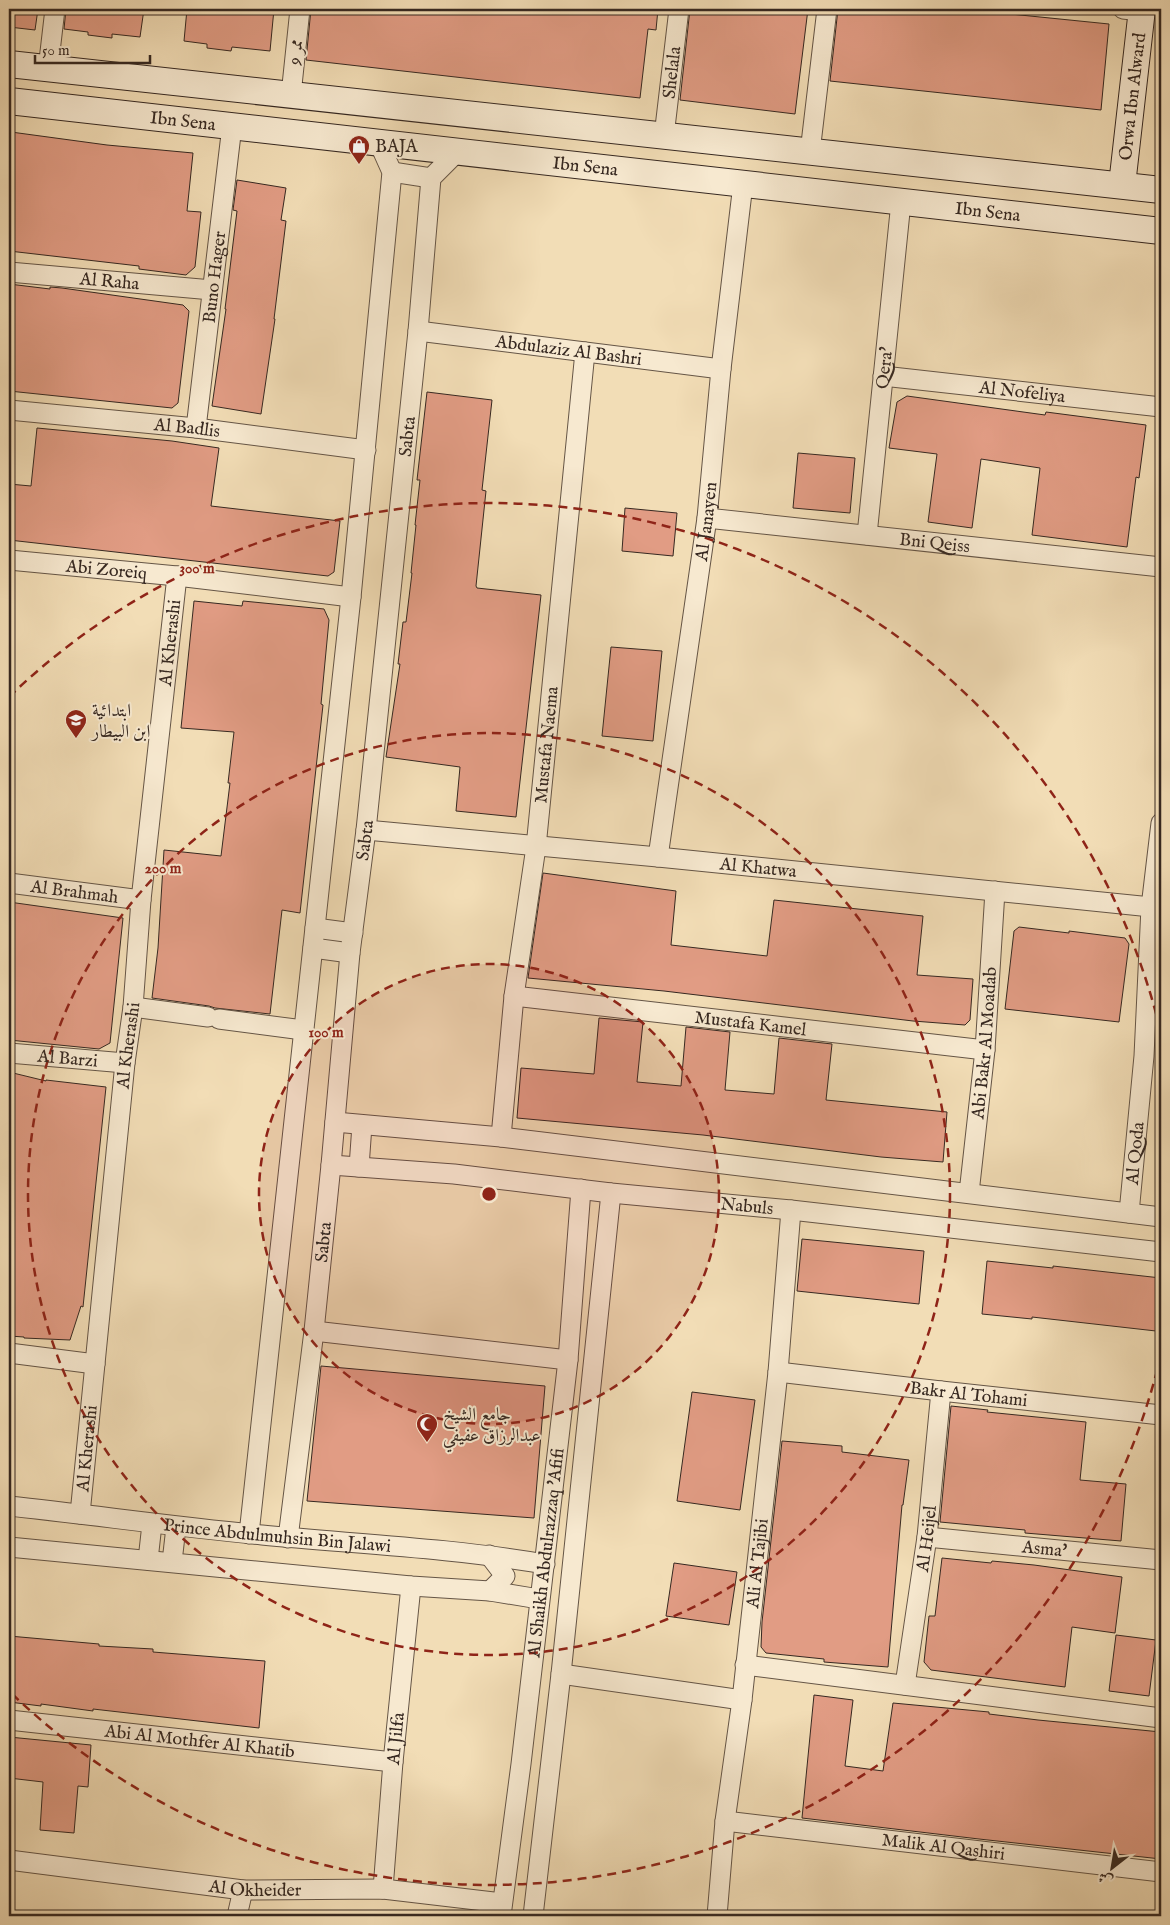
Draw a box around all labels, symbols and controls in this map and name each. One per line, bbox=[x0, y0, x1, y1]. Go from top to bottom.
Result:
street label: Orwa Ibn Alward bbox=[1115, 31, 1152, 162]
scale bar bbox=[35, 32, 150, 64]
street label: ممر 9 bbox=[284, 38, 309, 67]
text: 50 m bbox=[42, 41, 70, 60]
street label: Shelala bbox=[658, 45, 688, 100]
street label: Ibn Sena bbox=[149, 107, 217, 137]
shop icon: BAJA bbox=[347, 134, 371, 165]
place label: BAJA bbox=[375, 136, 419, 159]
street label: Ibn Sena bbox=[551, 152, 619, 183]
street label: Ibn Sena bbox=[954, 198, 1022, 228]
street label: Buno Hager bbox=[199, 230, 232, 324]
street label: Al Raha bbox=[78, 268, 140, 297]
street label: Abdulaziz Al Bashri bbox=[493, 331, 643, 372]
street label: Qera' bbox=[872, 346, 899, 390]
street label: Al Nofeliya bbox=[977, 377, 1067, 409]
street label: Al Badlis bbox=[152, 414, 221, 444]
street label: Sabta bbox=[395, 415, 422, 458]
street label: Al Janayen bbox=[691, 481, 723, 564]
street label: Bni Qeiss bbox=[898, 529, 971, 559]
street label: Abi Zoreiq bbox=[64, 555, 149, 586]
text: 300 m bbox=[179, 559, 215, 578]
street label: Al Kherashi bbox=[155, 598, 187, 688]
street label: Mustafa Naema bbox=[530, 685, 565, 804]
place label: ابتدائية ابن البيطار bbox=[90, 700, 150, 744]
school or university icon: ابتدائية ابن البيطار bbox=[64, 708, 88, 739]
street label: Sabta bbox=[352, 819, 380, 862]
street label: Al Khatwa bbox=[718, 853, 798, 884]
text: 200 m bbox=[145, 859, 182, 878]
street label: Al Brahmah bbox=[28, 876, 120, 910]
street label: Abi Bakr Al Moadab bbox=[967, 966, 1003, 1121]
street label: Al Kherashi bbox=[112, 1001, 146, 1091]
street label: Mustafa Kamel bbox=[693, 1007, 808, 1042]
text: 100 m bbox=[308, 1023, 344, 1042]
street label: Al Barzi bbox=[36, 1045, 99, 1074]
street label: Al Qoda bbox=[1122, 1121, 1151, 1187]
centre of rings bbox=[480, 1185, 498, 1203]
street label: Nabuls bbox=[719, 1193, 774, 1221]
street label: Sabta bbox=[311, 1221, 338, 1264]
street label: Bakr Al Tohami bbox=[909, 1377, 1029, 1413]
street label: Al Kherashi bbox=[72, 1404, 104, 1494]
place label: جامع الشيخ عبدالرزاق عفيفي bbox=[443, 1404, 541, 1453]
mosque icon: جامع الشيخ عبدالرزاق عفيفي bbox=[415, 1412, 439, 1443]
street label: Al Shaikh Abdulrazzaq 'Afifi bbox=[523, 1447, 571, 1660]
street label: Al Heijel bbox=[912, 1504, 943, 1575]
street label: Prince Abdulmuhsin Bin Jalawi bbox=[162, 1514, 392, 1559]
street label: Ali Al Tajibi bbox=[742, 1517, 775, 1610]
street label: Asma' bbox=[1020, 1536, 1068, 1564]
street label: Al Jilfa bbox=[383, 1711, 411, 1767]
street label: Abi Al Mothfer Al Khatib bbox=[102, 1720, 296, 1764]
street label: Malik Al Qashiri bbox=[881, 1829, 1006, 1867]
north arrow bbox=[1088, 1842, 1138, 1892]
text: ش bbox=[1095, 1867, 1116, 1890]
street label: Al Okheider bbox=[206, 1876, 302, 1903]

